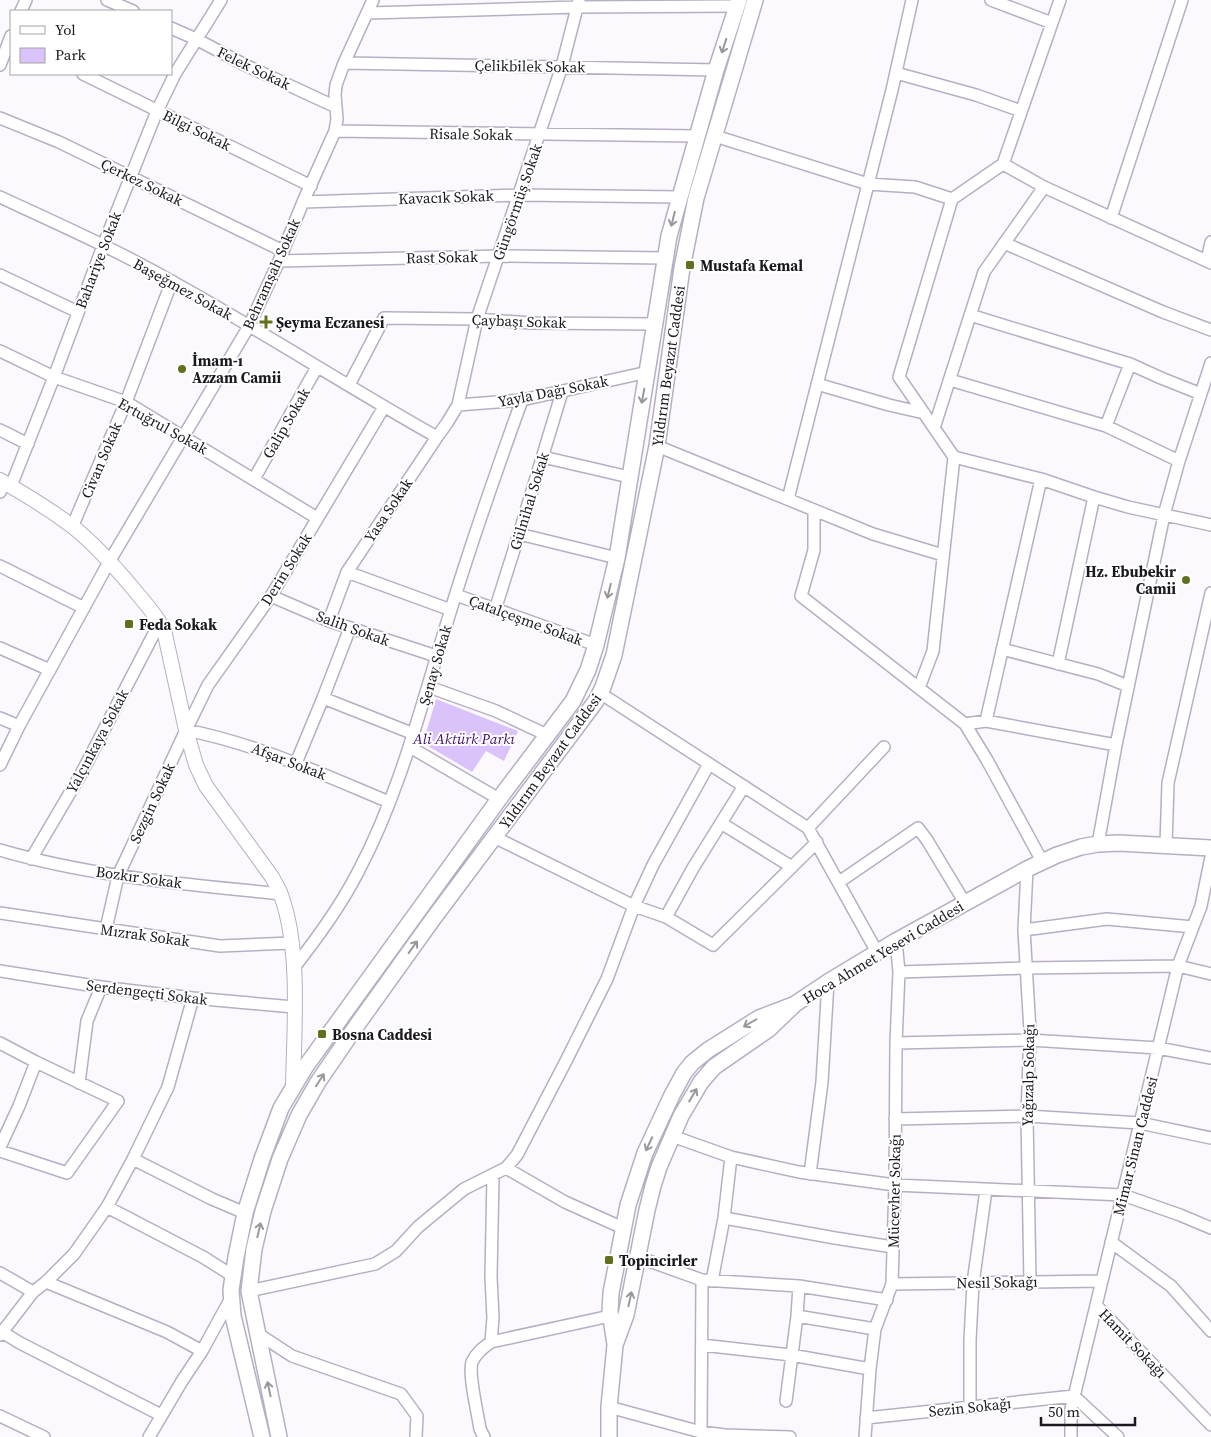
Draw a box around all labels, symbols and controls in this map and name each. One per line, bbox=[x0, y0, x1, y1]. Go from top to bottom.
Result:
legend bbox=[10, 10, 172, 75]
text: Yol bbox=[55, 19, 76, 40]
one-way arrow bbox=[719, 38, 728, 54]
street label: Felek Sokak bbox=[214, 41, 295, 95]
text: Park bbox=[55, 44, 87, 65]
street label: Çelikbilek Sokak bbox=[474, 55, 586, 77]
street label: Bilgi Sokak bbox=[159, 104, 235, 156]
street label: Risale Sokak bbox=[429, 123, 514, 145]
street label: Güngörmüş Sokak bbox=[487, 140, 547, 263]
street label: Çerkez Sokak bbox=[97, 153, 187, 211]
street label: Kavacık Sokak bbox=[398, 185, 495, 209]
street label: Bahariye Sokak bbox=[70, 208, 126, 312]
one-way arrow bbox=[668, 211, 677, 227]
street label: Behramşah Sokak bbox=[237, 214, 305, 333]
street label: Rast Sokak bbox=[406, 246, 479, 268]
street label: Başeğmez Sokak bbox=[130, 253, 237, 325]
place label: Mustafa Kemal bbox=[700, 255, 803, 276]
marker: Mustafa Kemal bbox=[684, 259, 696, 271]
street label: Yıldırım Beyazıt Caddesi bbox=[646, 284, 690, 448]
street label: Çaybaşı Sokak bbox=[471, 309, 568, 333]
place label: Şeyma Eczanesi bbox=[276, 312, 385, 333]
marker: Şeyma Eczanesi bbox=[260, 316, 272, 328]
place label: İmam-ı Azzam Camii bbox=[192, 350, 281, 388]
marker: İmam-ı Azzam Camii bbox=[176, 363, 188, 375]
street label: Yayla Dağı Sokak bbox=[496, 370, 611, 412]
street label: Galip Sokak bbox=[257, 383, 315, 462]
one-way arrow bbox=[638, 388, 648, 404]
street label: Ertuğrul Sokak bbox=[114, 393, 212, 460]
street label: Civan Sokak bbox=[76, 418, 127, 501]
street label: Gülnihal Sokak bbox=[504, 449, 554, 553]
street label: Yasa Sokak bbox=[359, 473, 418, 546]
street label: Derin Sokak bbox=[255, 528, 317, 609]
place label: Hz. Ebubekir Camii bbox=[1085, 561, 1176, 599]
marker: Hz. Ebubekir Camii bbox=[1180, 574, 1192, 586]
one-way arrow bbox=[604, 582, 613, 598]
street label: Çatalçeşme Sokak bbox=[466, 590, 587, 651]
street label: Salih Sokak bbox=[313, 605, 393, 651]
place label: Feda Sokak bbox=[139, 614, 217, 635]
marker: Feda Sokak bbox=[123, 618, 135, 630]
street label: Şenay Sokak bbox=[413, 622, 457, 708]
street label: Yalçınkaya Sokak bbox=[61, 684, 134, 797]
street label: Yıldırım Beyazıt Caddesi bbox=[494, 689, 606, 833]
park label: Ali Aktürk Parkı bbox=[412, 728, 515, 749]
street label: Afşar Sokak bbox=[248, 737, 330, 785]
street label: Sezgin Sokak bbox=[124, 759, 180, 847]
street label: Bozkır Sokak bbox=[95, 861, 184, 894]
street label: Hoca Ahmet Yesevi Caddesi bbox=[799, 896, 967, 1008]
street label: Mızrak Sokak bbox=[99, 918, 192, 952]
one-way arrow bbox=[408, 940, 418, 954]
street label: Serdengeçti Sokak bbox=[85, 974, 210, 1010]
one-way arrow bbox=[743, 1018, 758, 1028]
place label: Bosna Caddesi bbox=[332, 1024, 432, 1045]
street label: Yağızalp Sokağı bbox=[1017, 1024, 1039, 1126]
marker: Bosna Caddesi bbox=[316, 1028, 328, 1040]
one-way arrow bbox=[315, 1073, 325, 1087]
street label: Mimar Sinan Caddesi bbox=[1108, 1074, 1162, 1218]
one-way arrow bbox=[688, 1089, 698, 1103]
street label: Mücevher Sokağı bbox=[883, 1134, 905, 1248]
one-way arrow bbox=[644, 1136, 653, 1151]
one-way arrow bbox=[255, 1222, 264, 1238]
place label: Topincirler bbox=[619, 1250, 698, 1271]
marker: Topincirler bbox=[603, 1254, 615, 1266]
street label: Nesil Sokağı bbox=[956, 1271, 1038, 1293]
one-way arrow bbox=[626, 1291, 635, 1307]
street label: Hamit Sokağı bbox=[1094, 1304, 1172, 1382]
one-way arrow bbox=[264, 1382, 273, 1398]
street label: Sezin Sokağı bbox=[928, 1392, 1012, 1422]
scale bar bbox=[1041, 1394, 1135, 1426]
text: 50 m bbox=[1048, 1401, 1080, 1422]

